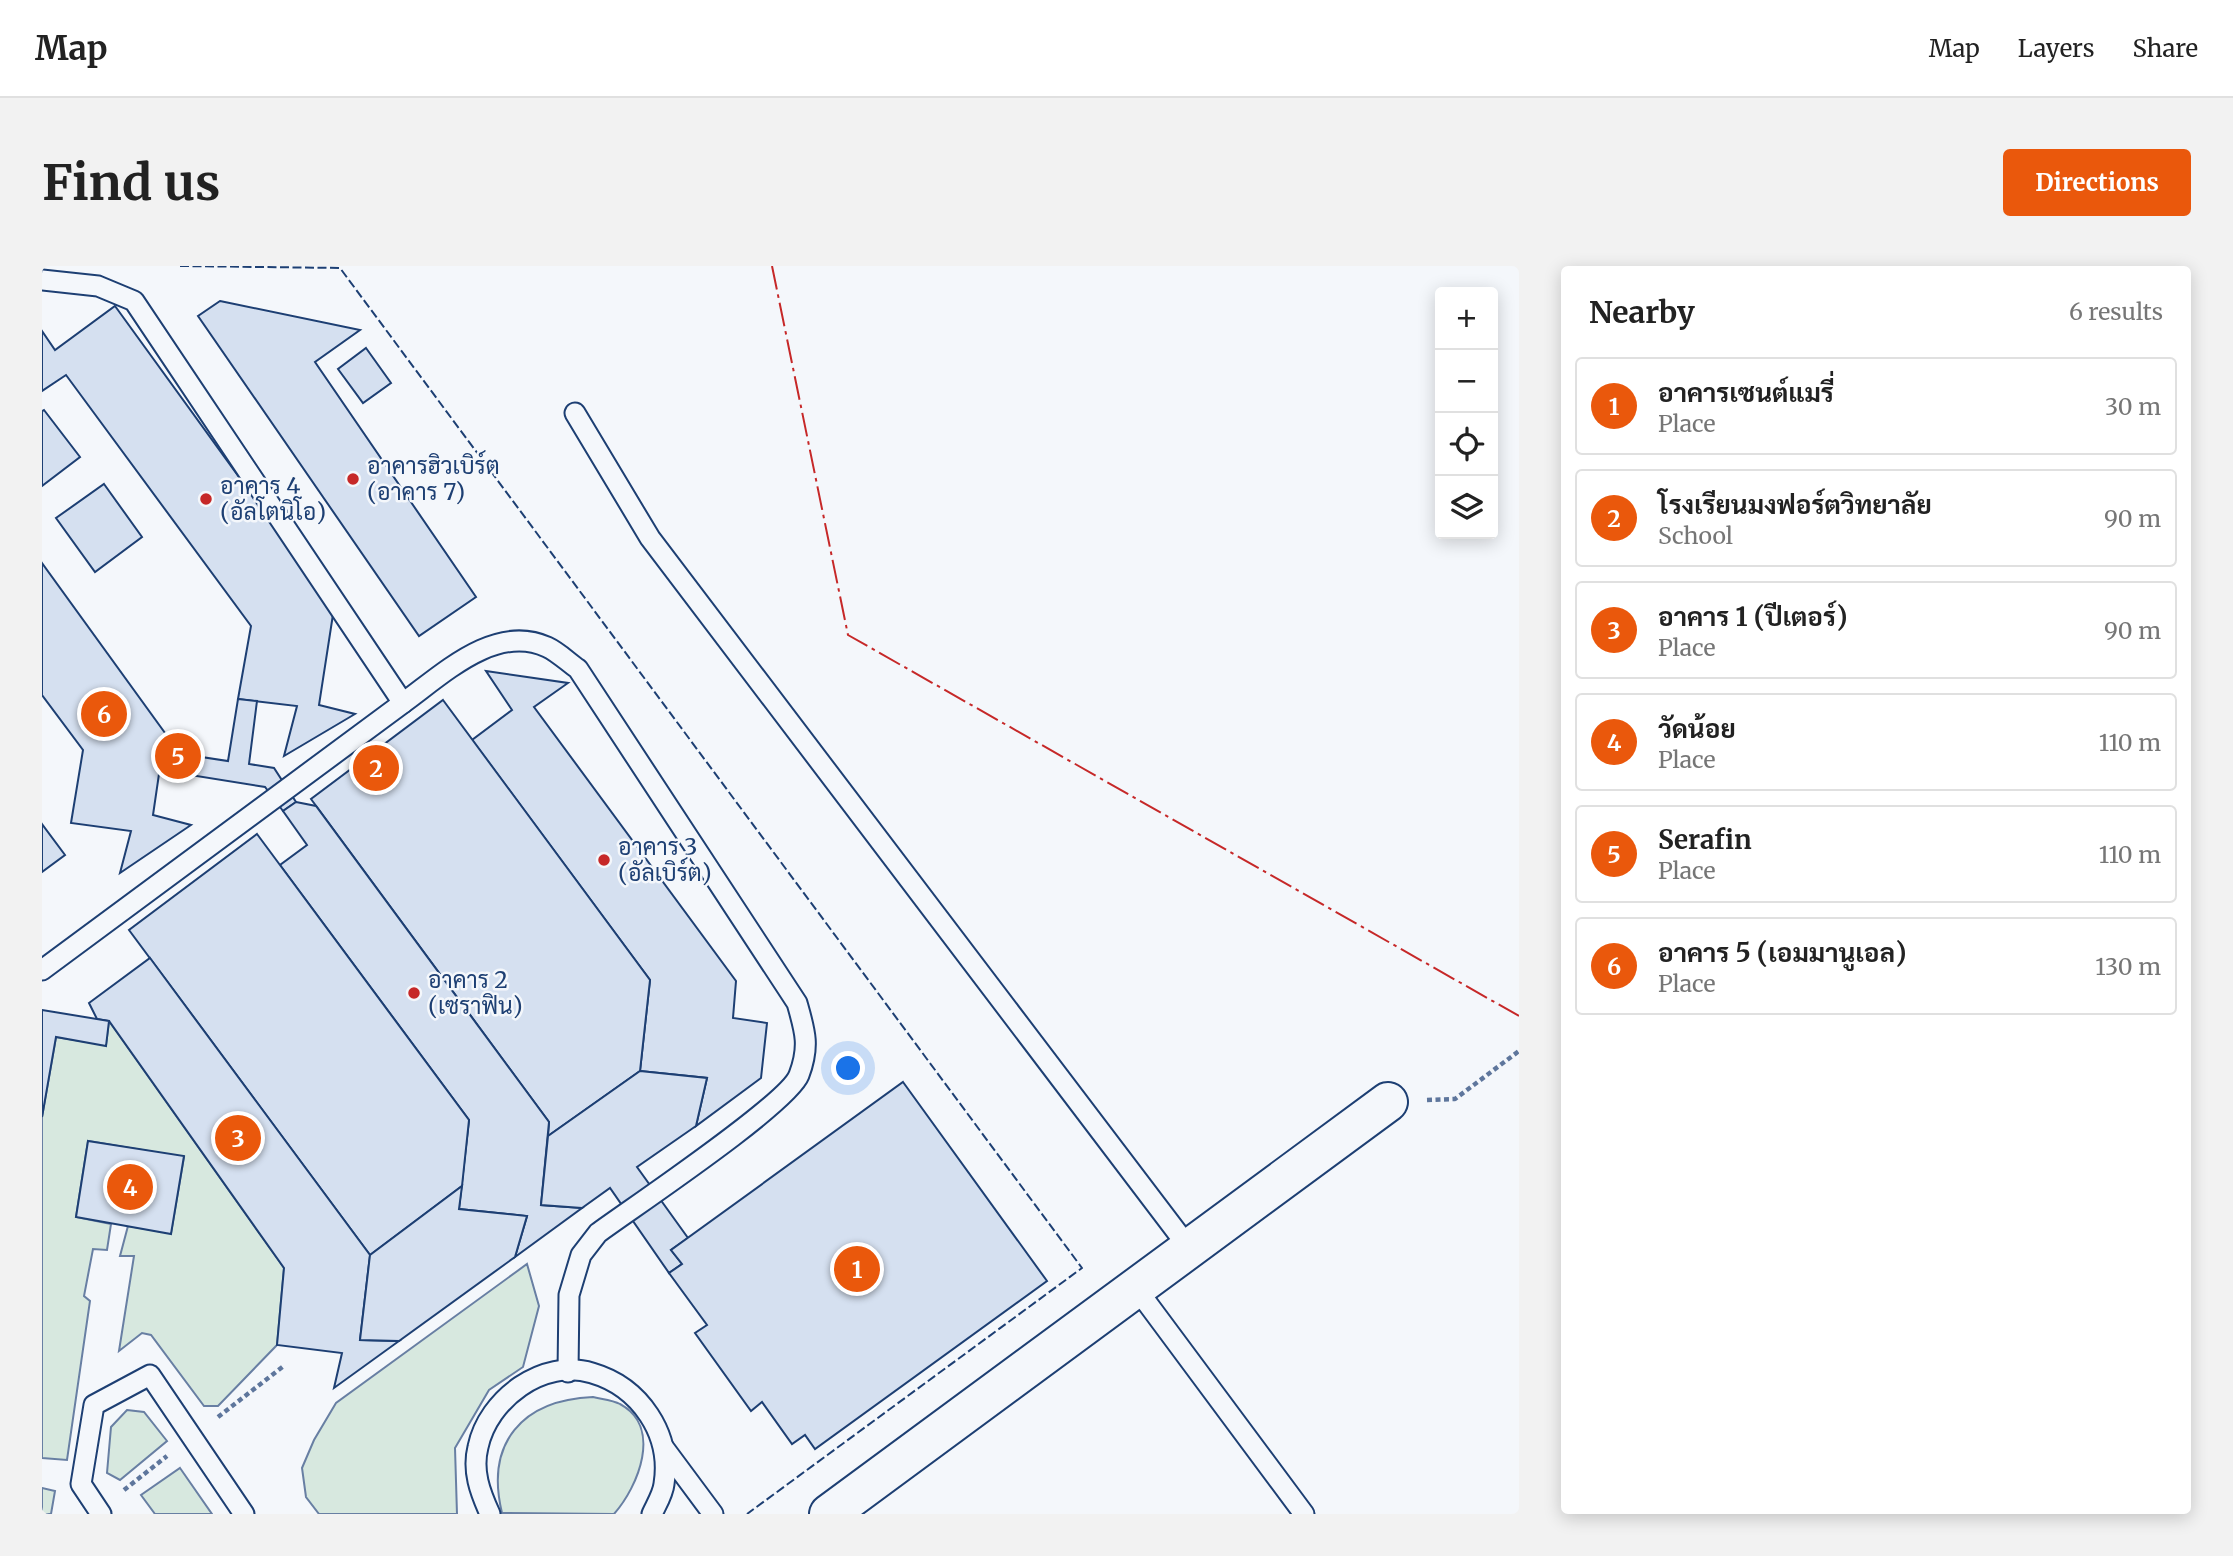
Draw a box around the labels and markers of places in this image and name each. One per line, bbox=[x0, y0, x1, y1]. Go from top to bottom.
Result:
place label: อาคารฮิวเบิร์ต (อาคาร 7) bbox=[367, 450, 500, 506]
place label: อาคาร 4 (อัลโตนิโอ) bbox=[220, 471, 326, 526]
marker: อาคารฮิวเบิร์ต (อาคาร 7) bbox=[345, 471, 361, 487]
marker: อาคาร 4 (อัลโตนิโอ) bbox=[198, 491, 214, 507]
pin: 6 bbox=[81, 688, 127, 740]
pin: 5 bbox=[155, 730, 201, 782]
pin: 2 bbox=[353, 742, 399, 794]
place label: อาคาร 3 (อัลเบิร์ต) bbox=[618, 832, 712, 887]
marker: อาคาร 3 (อัลเบิร์ต) bbox=[596, 852, 612, 868]
place label: อาคาร 2 (เซราฟิน) bbox=[428, 965, 523, 1020]
marker: อาคาร 2 (เซราฟิน) bbox=[406, 985, 422, 1001]
pin: 3 bbox=[215, 1112, 261, 1164]
pin: 4 bbox=[107, 1161, 153, 1213]
pin: 1 bbox=[834, 1243, 880, 1295]

